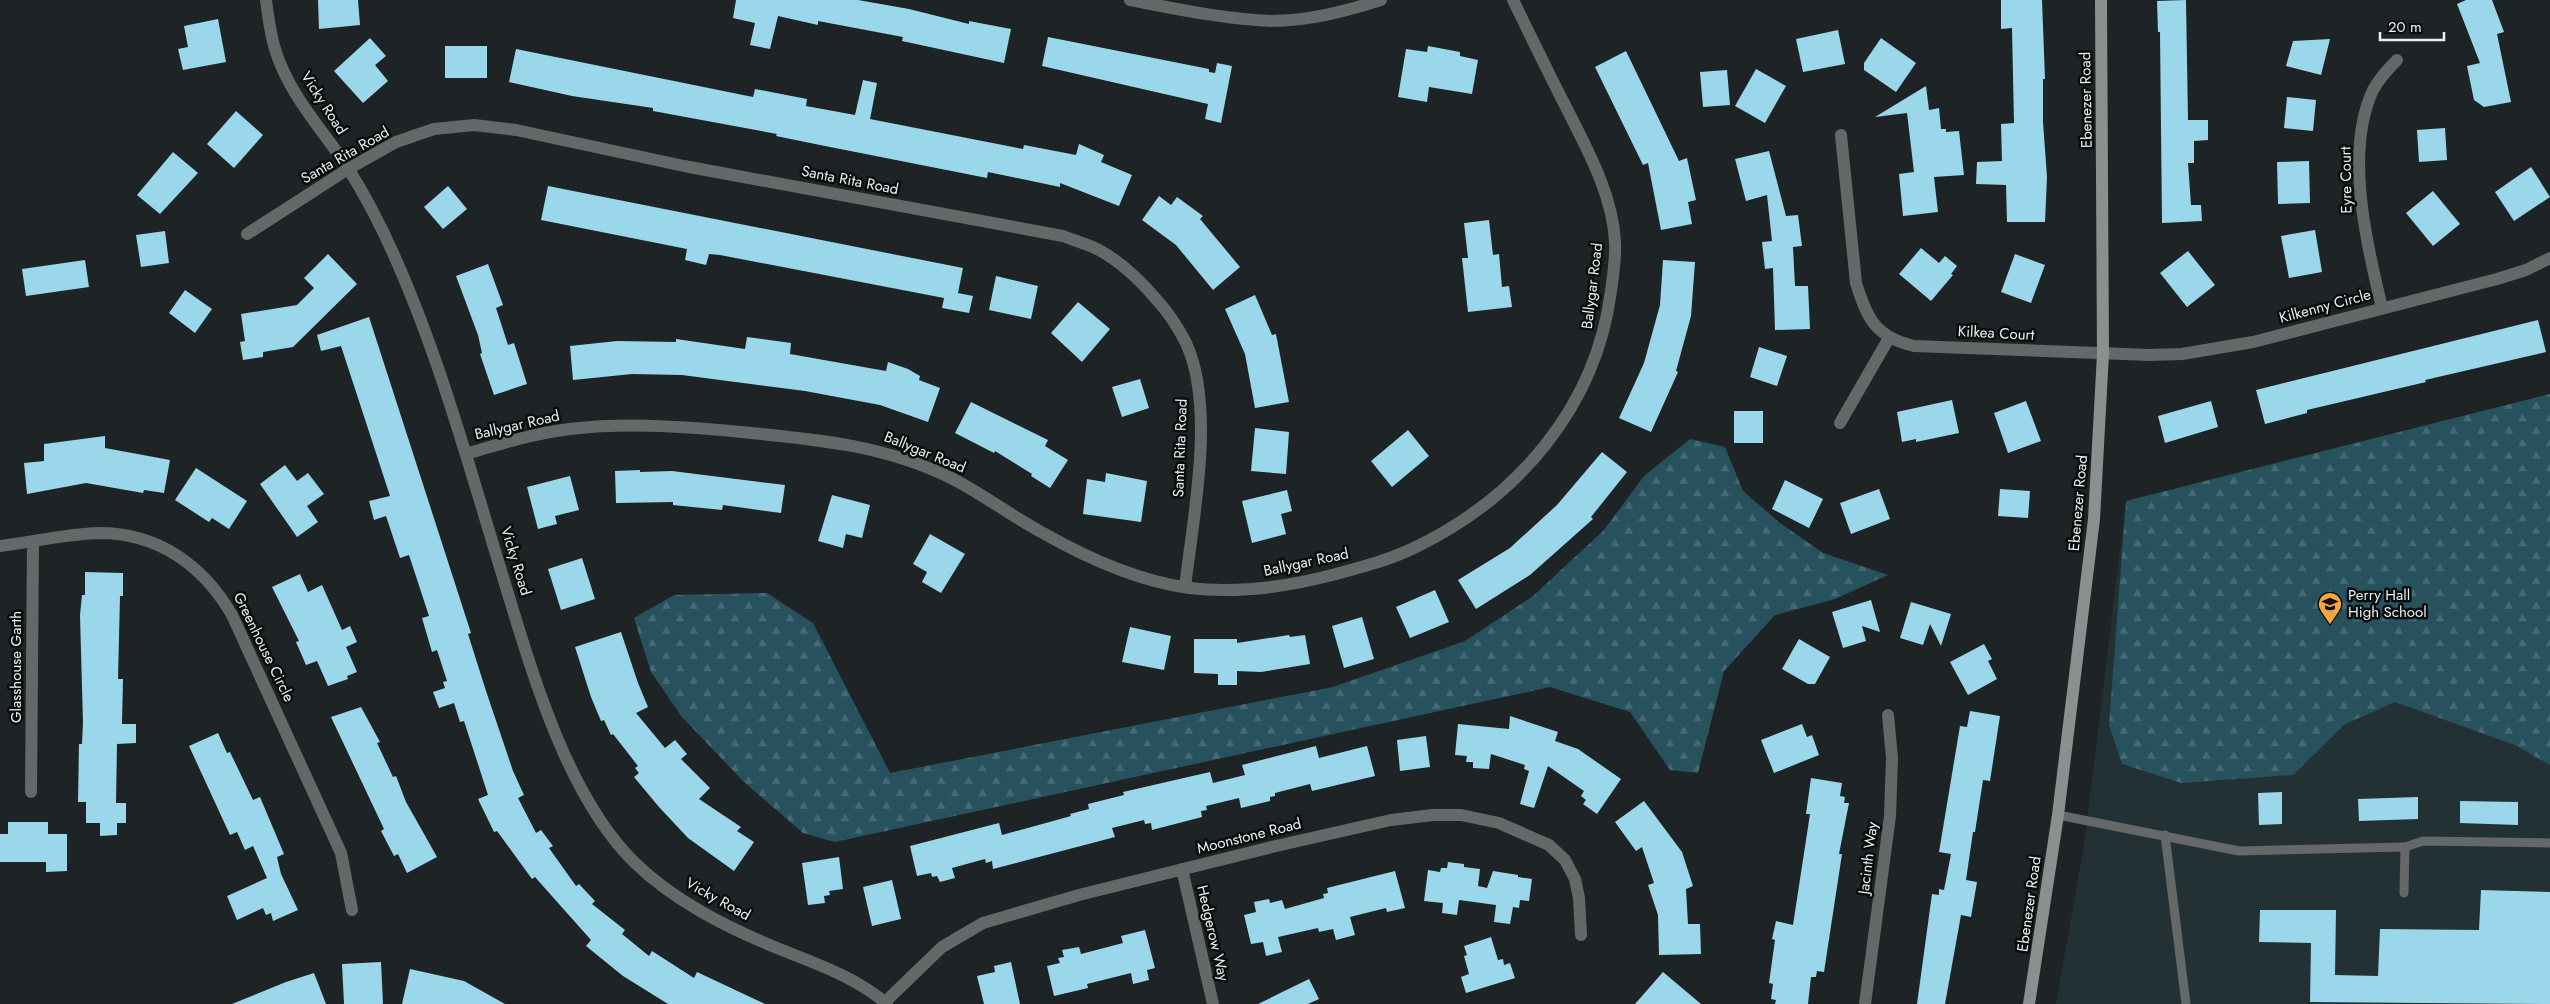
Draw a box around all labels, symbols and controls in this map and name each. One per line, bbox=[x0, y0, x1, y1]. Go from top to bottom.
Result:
scale bar bbox=[2380, 10, 2444, 42]
text: 20 m bbox=[2388, 16, 2422, 38]
street label: Ebenezer Road bbox=[2074, 52, 2098, 148]
street label: Vicky Road bbox=[295, 67, 353, 139]
street label: Santa Rita Road bbox=[297, 121, 393, 189]
street label: Eyre Court bbox=[2334, 146, 2358, 214]
street label: Santa Rita Road bbox=[800, 160, 900, 200]
street label: Ballygar Road bbox=[1576, 242, 1608, 330]
street label: Kilkenny Circle bbox=[2277, 283, 2374, 329]
street label: Kilkea Court bbox=[1957, 320, 2035, 346]
street label: Santa Rita Road bbox=[1167, 398, 1193, 498]
street label: Ballygar Road bbox=[472, 405, 562, 445]
street label: Ballygar Road bbox=[881, 426, 969, 478]
street label: Ebenezer Road bbox=[2063, 454, 2093, 552]
street label: Vicky Road bbox=[495, 524, 537, 598]
street label: Ballygar Road bbox=[1261, 542, 1351, 582]
place label: Perry Hall High School bbox=[2348, 584, 2427, 623]
street label: Greenhouse Circle bbox=[228, 588, 300, 706]
school or university icon: Perry Hall High School bbox=[2317, 591, 2343, 625]
street label: Glasshouse Garth bbox=[5, 611, 27, 723]
street label: Moonstone Road bbox=[1195, 812, 1303, 860]
street label: Jacinth Way bbox=[1852, 820, 1883, 897]
street label: Ebenezer Road bbox=[2011, 855, 2047, 953]
street label: Vicky Road bbox=[682, 872, 754, 926]
street label: Hedgerow Way bbox=[1191, 883, 1235, 984]

